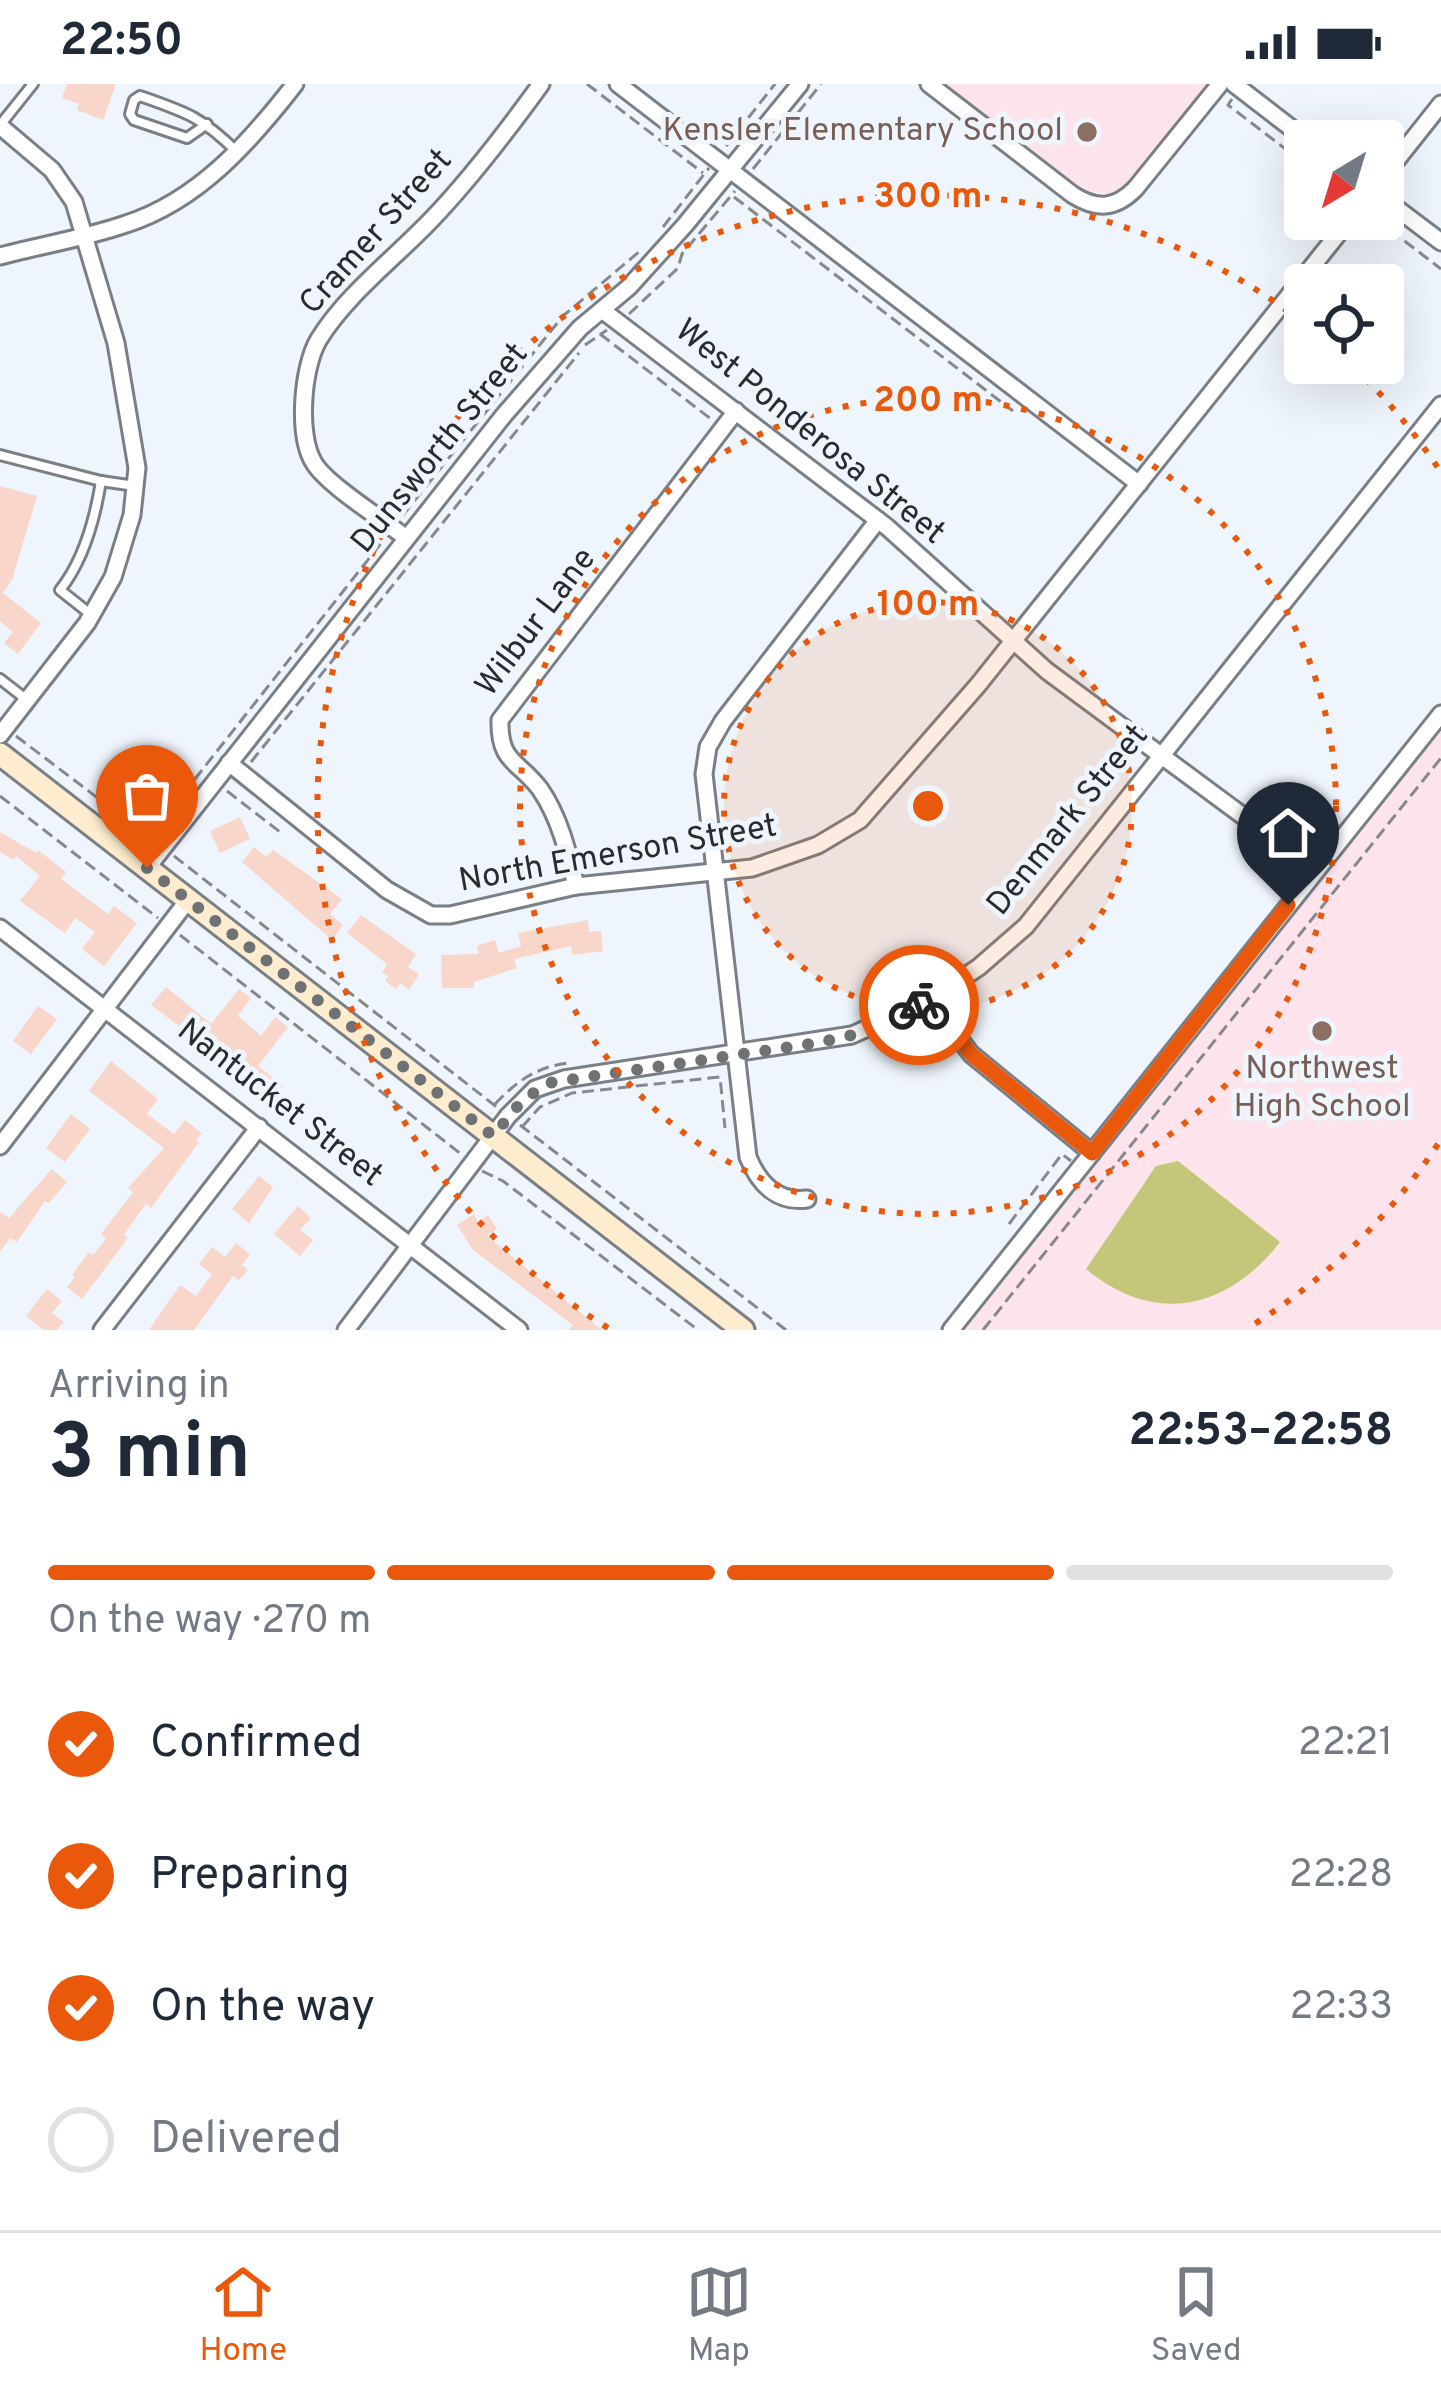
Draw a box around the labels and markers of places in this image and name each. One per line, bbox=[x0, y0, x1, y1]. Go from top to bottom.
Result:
place label: Kensler Elementary School bbox=[662, 111, 1063, 153]
marker: Kensler Elementary School bbox=[1074, 119, 1100, 145]
pin bbox=[96, 745, 198, 868]
pin bbox=[1237, 782, 1339, 905]
centre of rings bbox=[907, 785, 949, 827]
marker: Northwest High School bbox=[1309, 1018, 1335, 1044]
place label: Northwest High School bbox=[1233, 1049, 1411, 1129]

